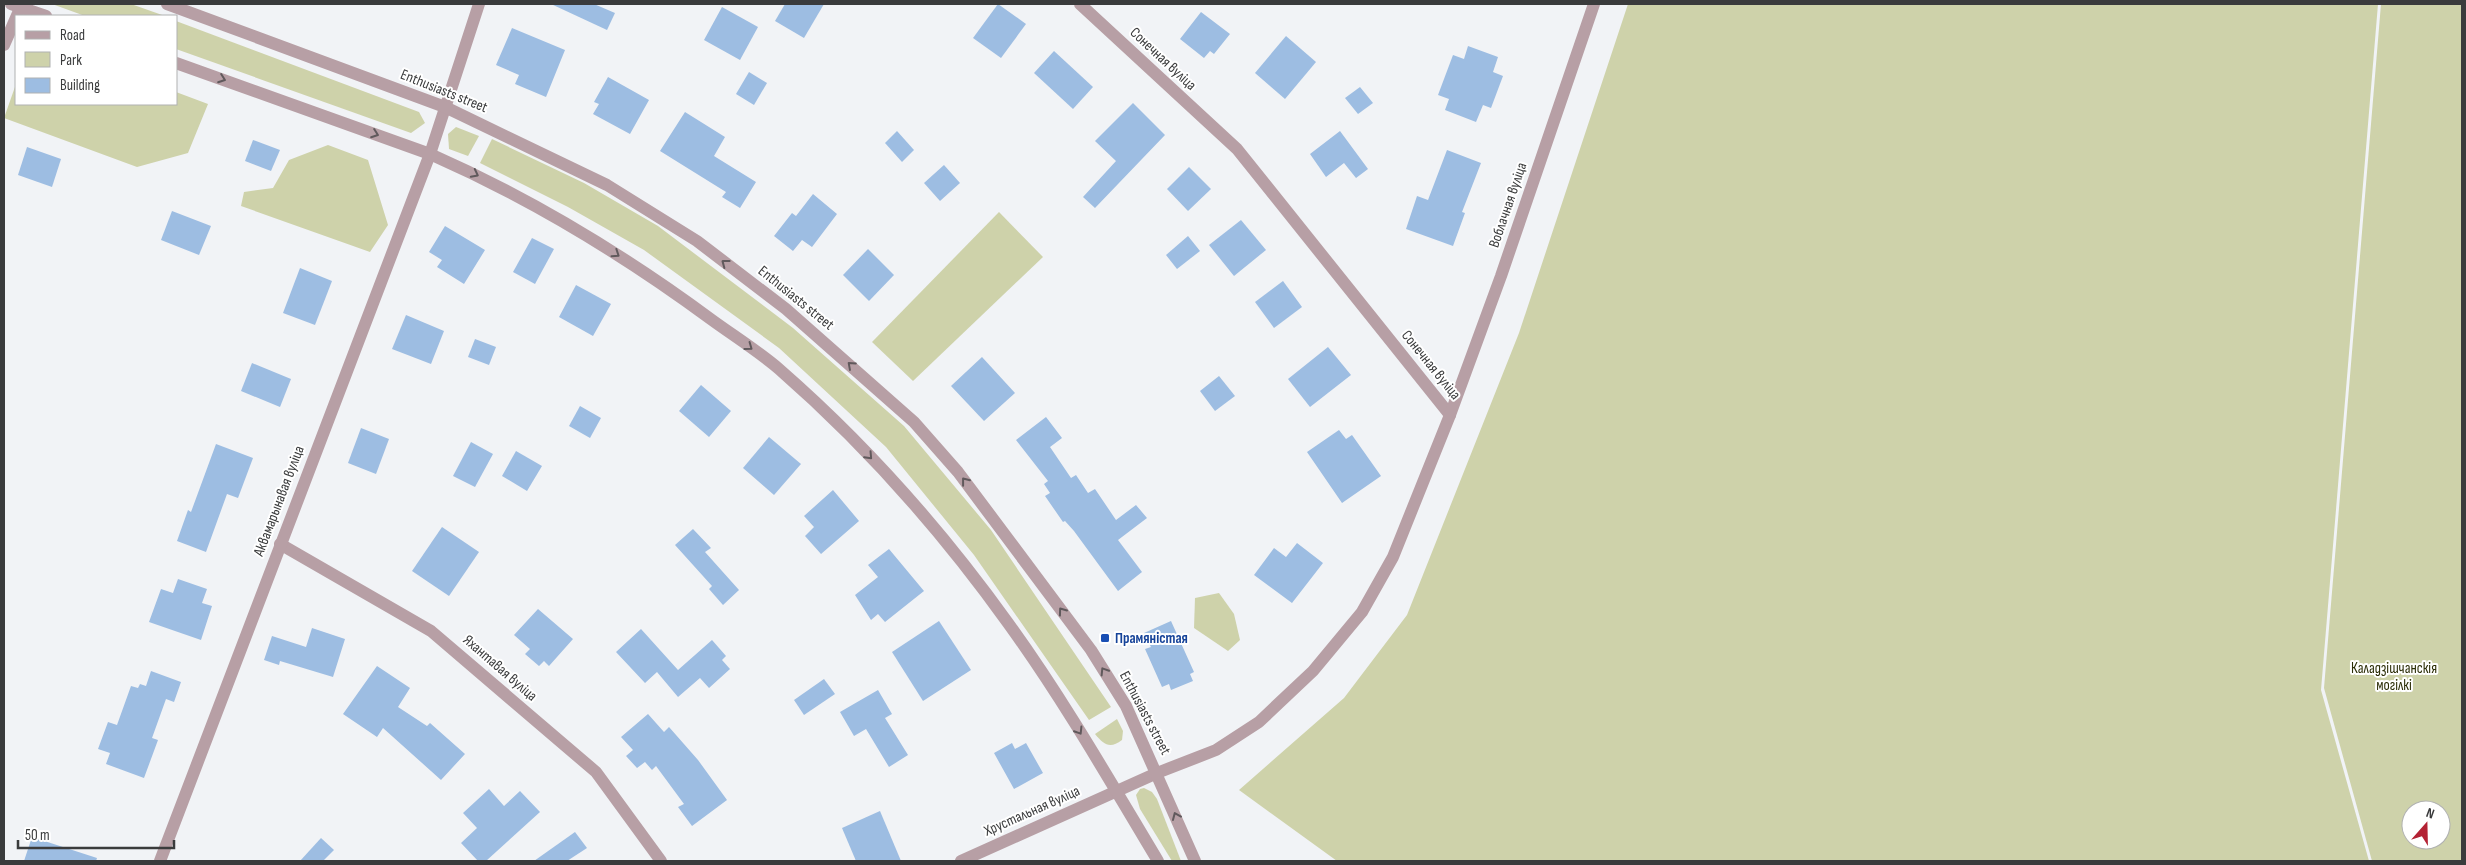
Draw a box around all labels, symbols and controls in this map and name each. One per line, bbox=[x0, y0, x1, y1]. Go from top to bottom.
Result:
legend bbox=[15, 15, 178, 105]
street label: Сонечная вуліца bbox=[1126, 23, 1200, 95]
text: Road bbox=[60, 26, 85, 45]
text: Park bbox=[60, 51, 82, 70]
street label: Enthusiasts street bbox=[398, 65, 491, 117]
one-way arrow bbox=[217, 73, 226, 83]
text: Building bbox=[60, 76, 100, 95]
one-way arrow bbox=[370, 128, 379, 138]
street label: Воблачная вуліца bbox=[1485, 160, 1532, 250]
one-way arrow bbox=[469, 168, 478, 178]
one-way arrow bbox=[610, 248, 620, 257]
one-way arrow bbox=[722, 260, 731, 268]
street label: Enthusiasts street bbox=[754, 262, 838, 335]
street label: Сонечная вуліца bbox=[1397, 326, 1465, 404]
one-way arrow bbox=[743, 341, 753, 350]
one-way arrow bbox=[848, 362, 857, 371]
street label: Аквамарынавая вуліца bbox=[249, 443, 309, 560]
one-way arrow bbox=[863, 450, 872, 459]
one-way arrow bbox=[962, 477, 971, 487]
one-way arrow bbox=[1059, 607, 1068, 617]
place label: Прамяністая bbox=[1115, 629, 1188, 648]
street label: Яхантавая вуліца bbox=[459, 631, 541, 706]
marker: Прамяністая bbox=[1099, 632, 1111, 644]
park label: Каладзішчанскія могілкі bbox=[2351, 659, 2437, 695]
one-way arrow bbox=[1101, 667, 1110, 677]
street label: Enthusiasts street bbox=[1115, 668, 1175, 759]
one-way arrow bbox=[1072, 725, 1082, 734]
street label: Хрустальная вуліца bbox=[980, 781, 1083, 841]
north arrow bbox=[2401, 800, 2451, 850]
text: N bbox=[2424, 804, 2437, 823]
one-way arrow bbox=[1171, 812, 1182, 821]
scale bar bbox=[18, 818, 174, 850]
text: 50 m bbox=[25, 826, 50, 845]

